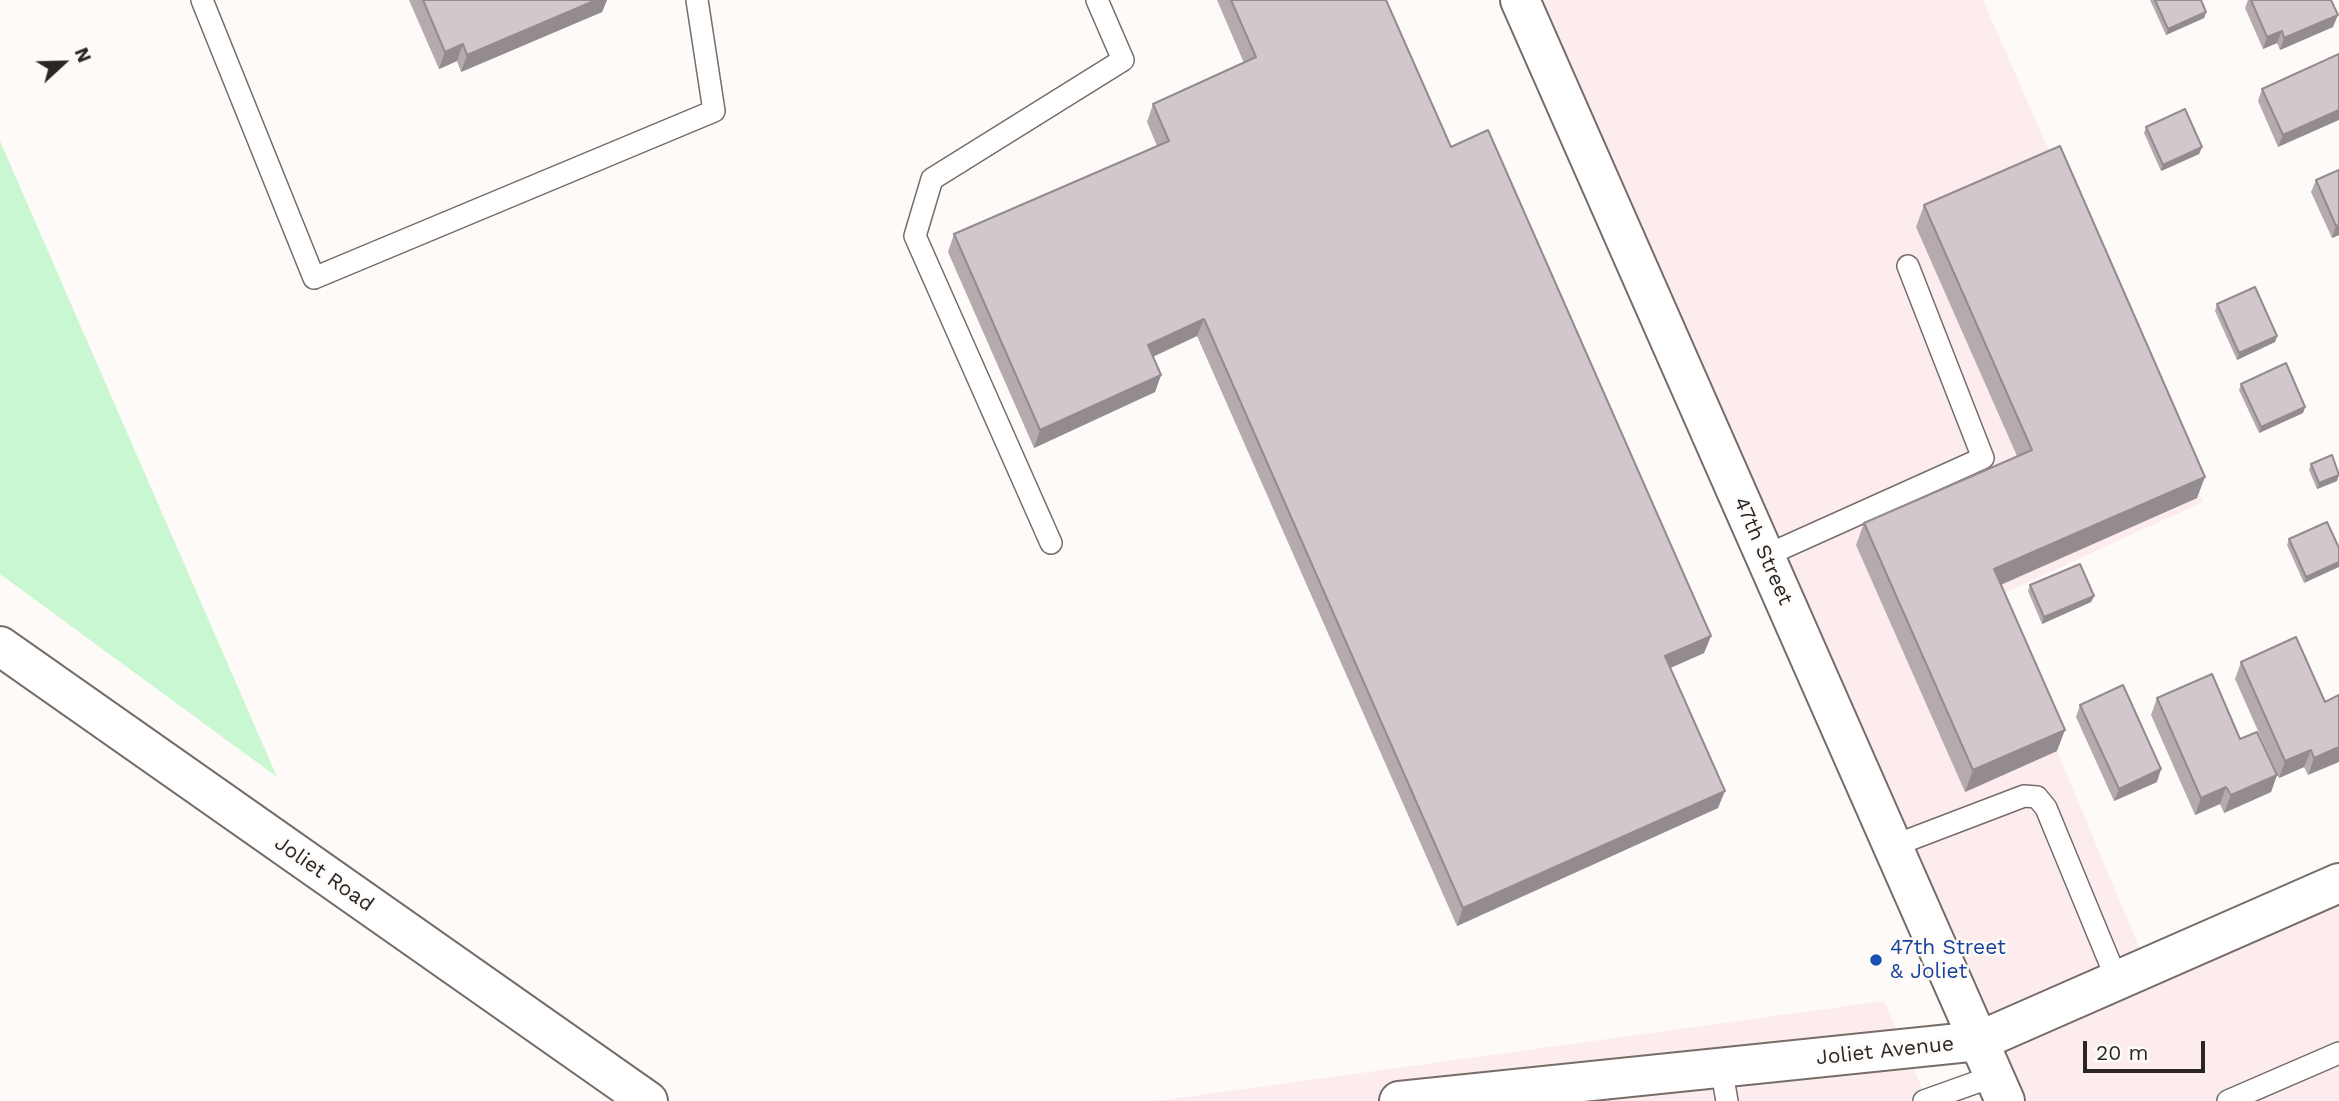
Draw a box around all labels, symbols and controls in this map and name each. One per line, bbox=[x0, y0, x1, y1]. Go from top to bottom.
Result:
north arrow bbox=[28, 28, 98, 98]
text: N bbox=[70, 44, 96, 66]
street label: 47th Street bbox=[1728, 493, 1798, 609]
street label: Joliet Road bbox=[270, 831, 378, 917]
place label: 47th Street & Joliet bbox=[1890, 935, 2006, 985]
marker: 47th Street & Joliet bbox=[1868, 952, 1884, 968]
scale bar bbox=[2087, 1028, 2210, 1072]
street label: Joliet Avenue bbox=[1815, 1031, 1955, 1071]
text: 20 m bbox=[2096, 1040, 2148, 1065]

